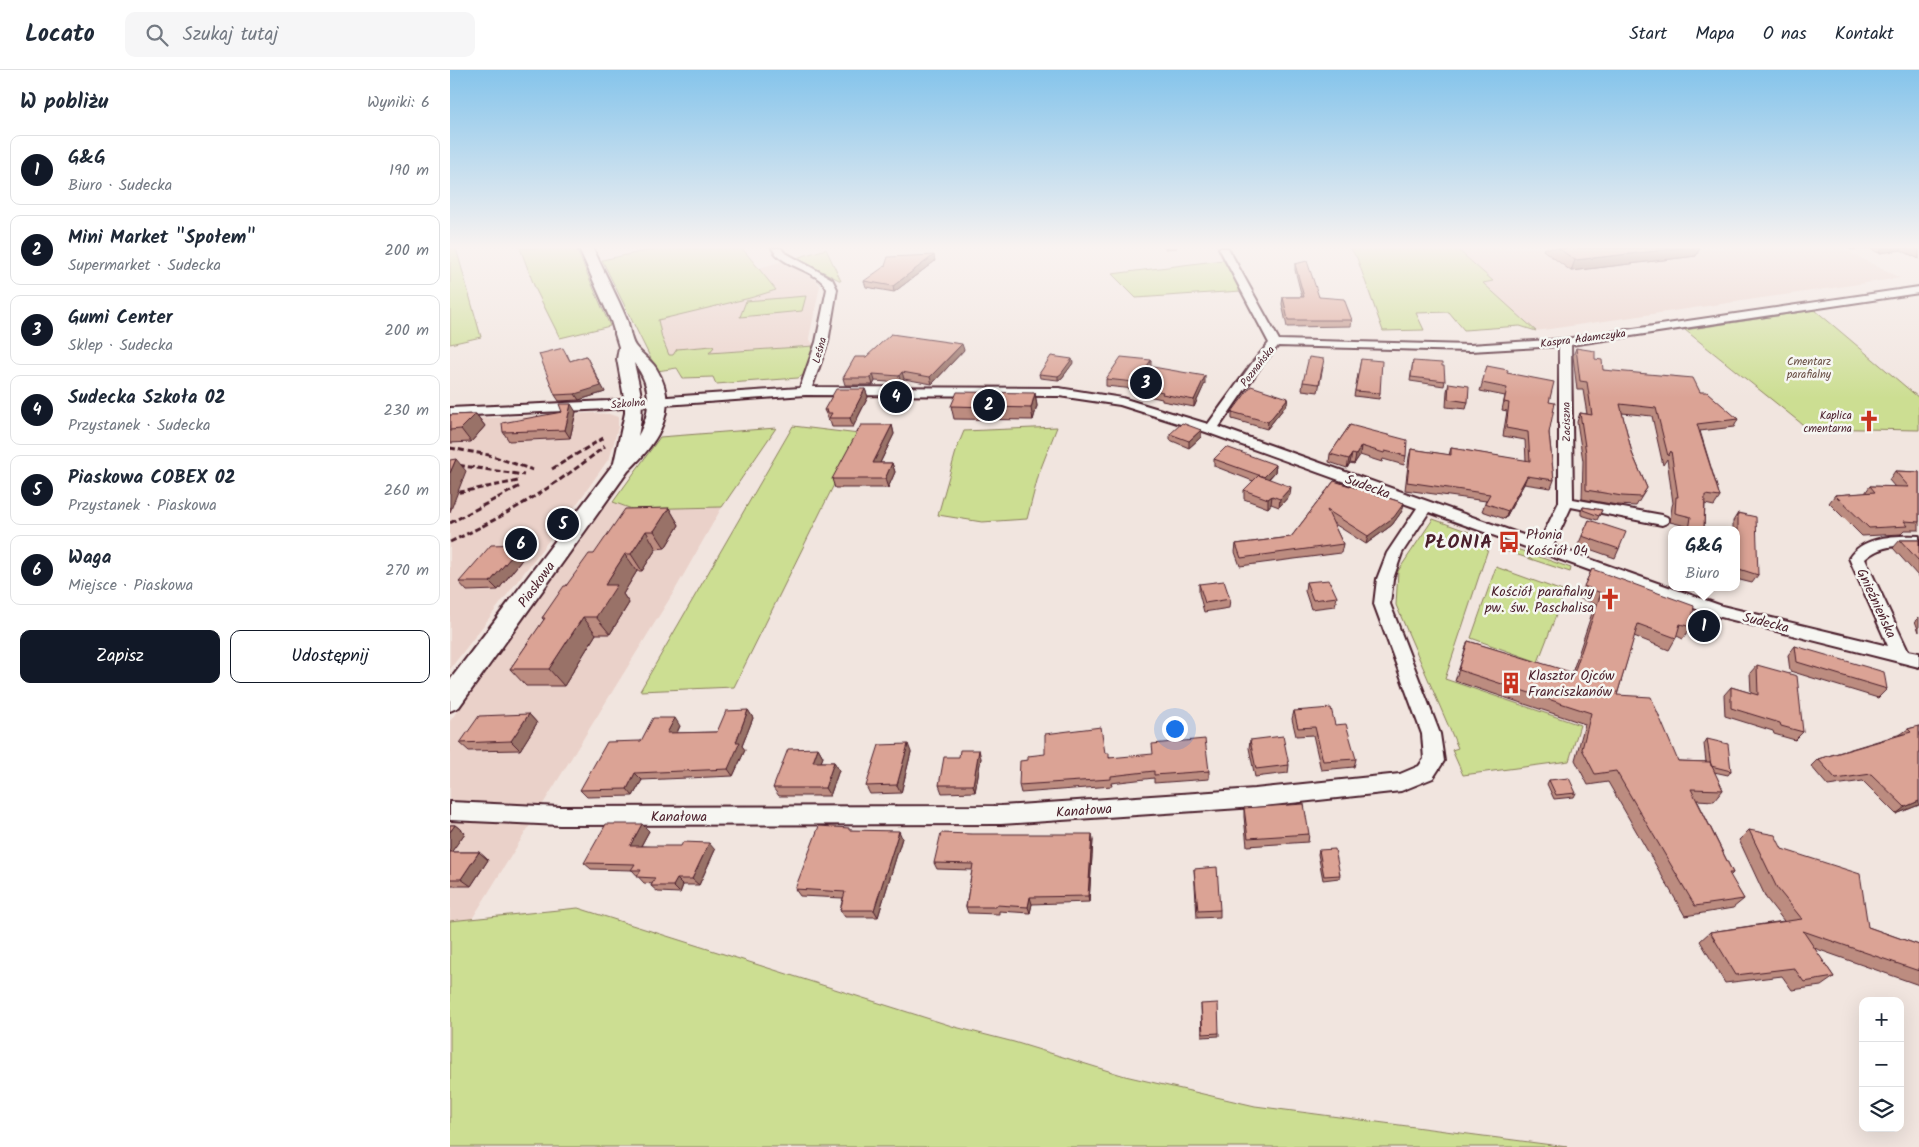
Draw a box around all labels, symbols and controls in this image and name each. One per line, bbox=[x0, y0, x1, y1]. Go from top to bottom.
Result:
search box bbox=[125, 12, 475, 57]
text: Locato bbox=[25, 15, 95, 54]
text: Szukaj tutaj bbox=[183, 20, 278, 50]
text: Start bbox=[1629, 20, 1667, 49]
text: Mapa bbox=[1695, 20, 1735, 49]
text: O nas bbox=[1763, 20, 1807, 49]
text: Kontakt bbox=[1835, 20, 1894, 49]
icon: search bbox=[143, 21, 171, 49]
text: W pobliżu bbox=[20, 86, 108, 119]
text: Wyniki: 6 bbox=[367, 90, 430, 115]
text: G&G bbox=[68, 143, 106, 173]
text: 1 bbox=[35, 158, 39, 183]
text: 190 m bbox=[389, 158, 429, 183]
text: Biuro · Sudecka bbox=[68, 173, 172, 198]
text: Mini Market "Społem" bbox=[68, 223, 255, 253]
text: 2 bbox=[32, 238, 42, 263]
text: 200 m bbox=[385, 238, 429, 263]
text: Supermarket · Sudecka bbox=[68, 253, 221, 278]
text: Gumi Center bbox=[68, 303, 173, 333]
text: 3 bbox=[33, 318, 41, 343]
text: 200 m bbox=[385, 318, 429, 343]
street label: Kaspra Adamczyka bbox=[1539, 325, 1627, 353]
text: Sklep · Sudecka bbox=[68, 333, 173, 358]
street label: Leśna bbox=[808, 335, 832, 366]
street label: Poznańska bbox=[1236, 342, 1280, 391]
park label: Cmentarz parafialny bbox=[1786, 353, 1832, 384]
pin: 3 bbox=[1130, 364, 1162, 402]
pin: 4 bbox=[880, 378, 912, 416]
text: Sudecka Szkoła 02 bbox=[68, 383, 226, 413]
pin: 2 bbox=[973, 386, 1005, 424]
street label: Szkolna bbox=[610, 394, 646, 414]
text: 4 bbox=[33, 398, 41, 423]
text: 230 m bbox=[383, 398, 429, 423]
street label: Zaciszna bbox=[1558, 402, 1576, 442]
place label: Kaplica cmentarna bbox=[1803, 407, 1852, 438]
church icon: Kaplica cmentarna bbox=[1856, 408, 1882, 434]
text: Przystanek · Sudecka bbox=[68, 413, 210, 438]
text: Piaskowa COBEX 02 bbox=[68, 463, 236, 493]
street label: Sudecka bbox=[1342, 469, 1393, 505]
text: 5 bbox=[33, 478, 41, 503]
text: 260 m bbox=[384, 478, 429, 503]
text: Przystanek · Piaskowa bbox=[68, 493, 217, 518]
pin: 5 bbox=[547, 505, 579, 543]
place label: Płonia Kościół 04 bbox=[1526, 524, 1588, 562]
pin: 6 bbox=[505, 525, 537, 563]
popup bbox=[1668, 526, 1740, 591]
district label: PŁONIA bbox=[1425, 528, 1493, 558]
bus stop icon: Płonia Kościół 04 bbox=[1496, 529, 1522, 555]
text: G&G bbox=[1685, 531, 1723, 561]
text: Waga bbox=[68, 543, 111, 573]
street label: Piaskowa bbox=[513, 557, 561, 612]
text: 6 bbox=[33, 558, 41, 583]
text: 270 m bbox=[385, 558, 429, 583]
text: Biuro bbox=[1685, 561, 1719, 586]
street label: Gnieźnieńska bbox=[1850, 565, 1902, 642]
text: Miejsce · Piaskowa bbox=[68, 573, 193, 598]
place label: Kościół parafialny pw. św. Paschalisa bbox=[1484, 581, 1594, 619]
church icon: Kościół parafialny pw. św. Paschalisa bbox=[1597, 586, 1623, 612]
pin: 1 bbox=[1688, 607, 1720, 645]
street label: Sudecka bbox=[1740, 607, 1791, 639]
button: Zapisz bbox=[20, 630, 220, 683]
button: Udostępnij bbox=[230, 630, 430, 683]
place label: Klasztor Ojców Franciszkanów bbox=[1528, 665, 1615, 703]
building icon: Klasztor Ojców Franciszkanów bbox=[1498, 670, 1524, 696]
your location bbox=[1162, 716, 1188, 742]
street label: Kanałowa bbox=[1055, 798, 1113, 824]
street label: Kanałowa bbox=[651, 806, 707, 828]
map controls bbox=[1859, 997, 1904, 1132]
button: + bbox=[1859, 997, 1904, 1042]
button: − bbox=[1859, 1042, 1904, 1087]
button: layers bbox=[1859, 1087, 1904, 1132]

